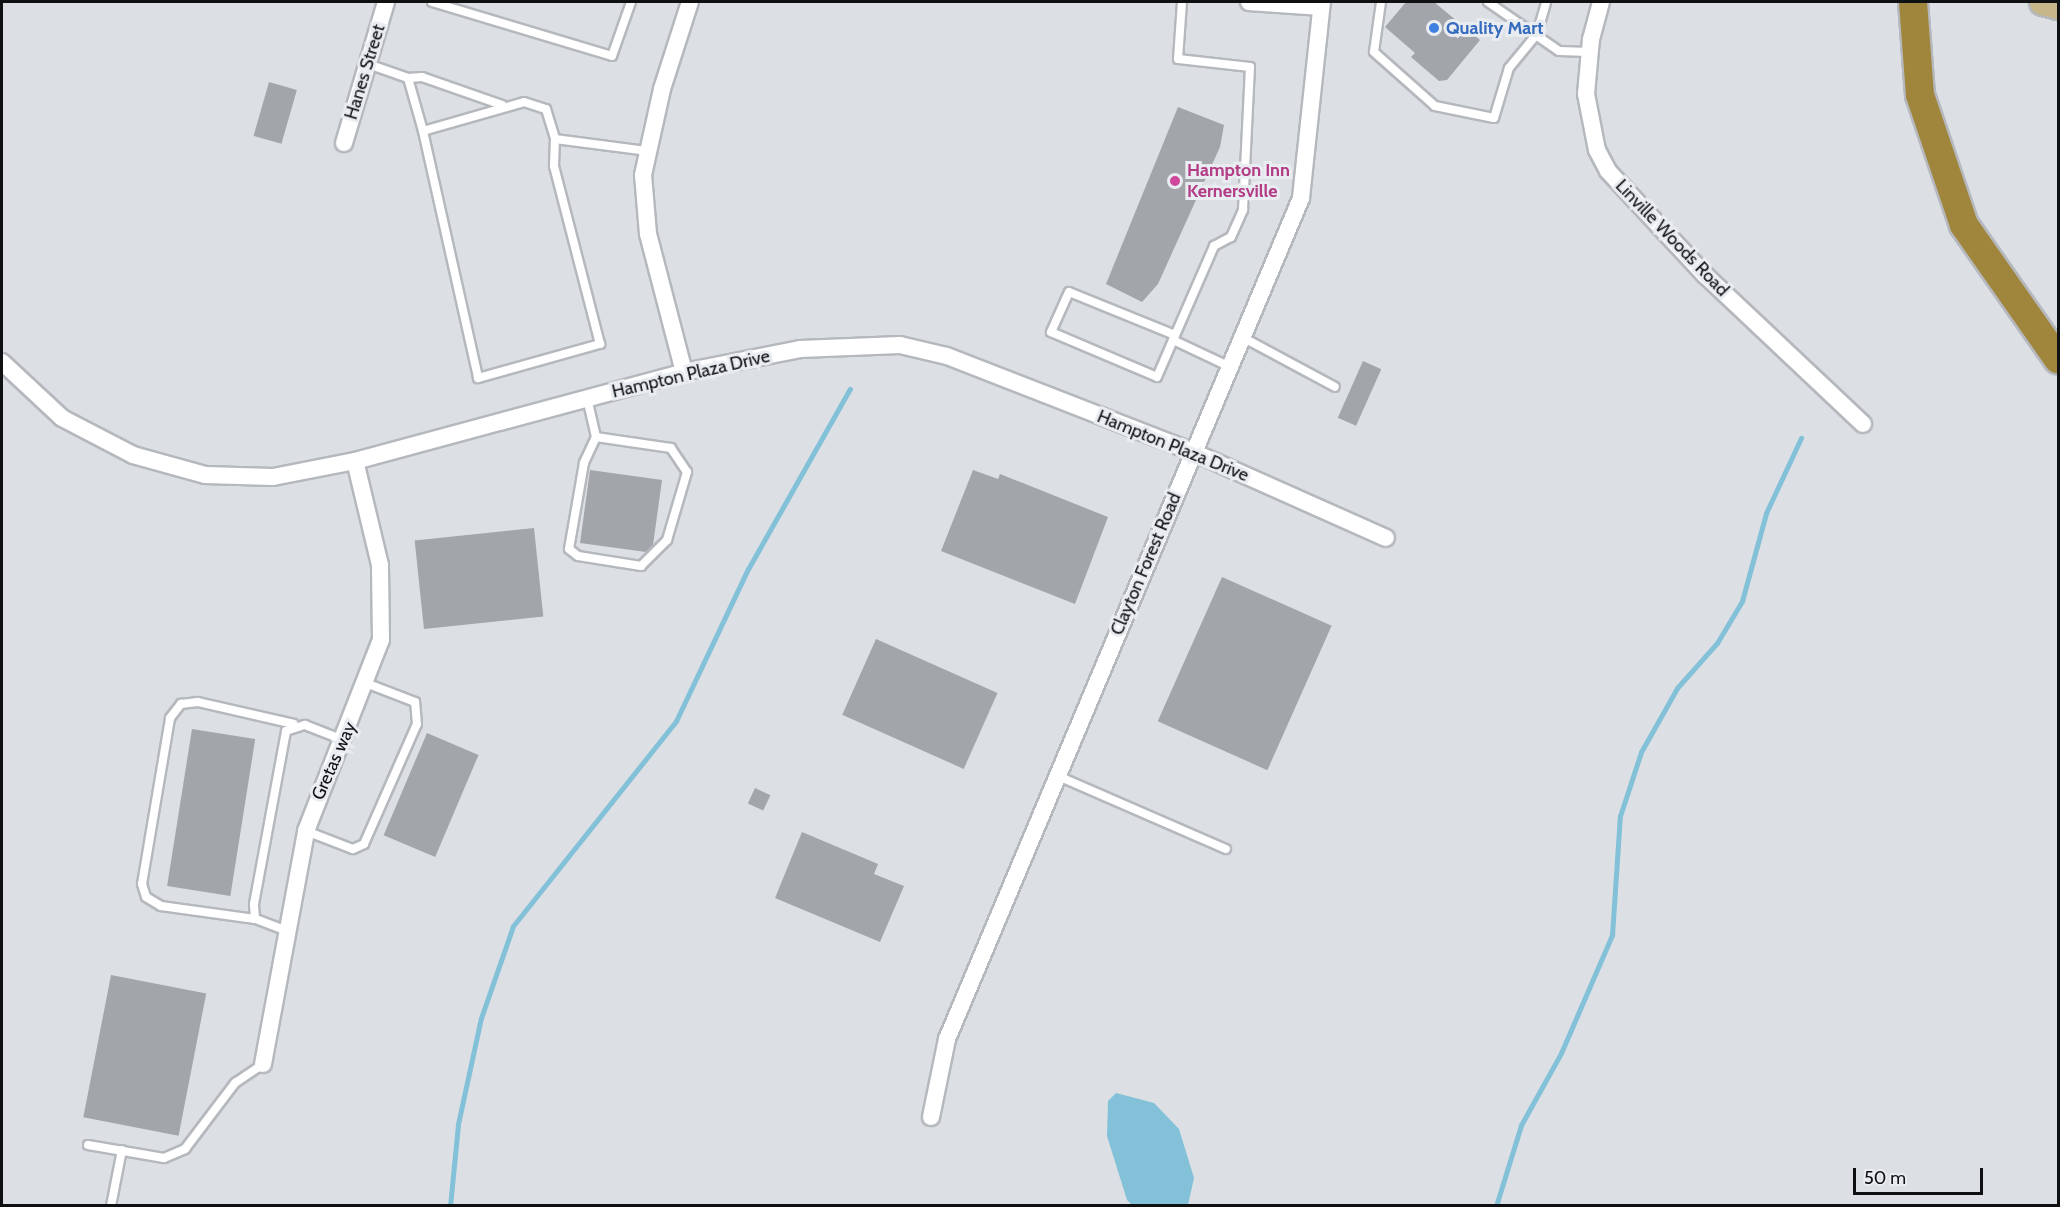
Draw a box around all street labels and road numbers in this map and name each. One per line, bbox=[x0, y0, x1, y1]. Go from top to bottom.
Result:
street label: Hanes Street bbox=[340, 22, 390, 122]
street label: Linville Woods Road bbox=[1611, 175, 1733, 301]
street label: Hampton Plaza Drive bbox=[610, 345, 772, 403]
street label: Hampton Plaza Drive bbox=[1094, 406, 1252, 486]
street label: Clayton Forest Road bbox=[1106, 490, 1186, 638]
street label: Gretas way bbox=[307, 719, 361, 803]

